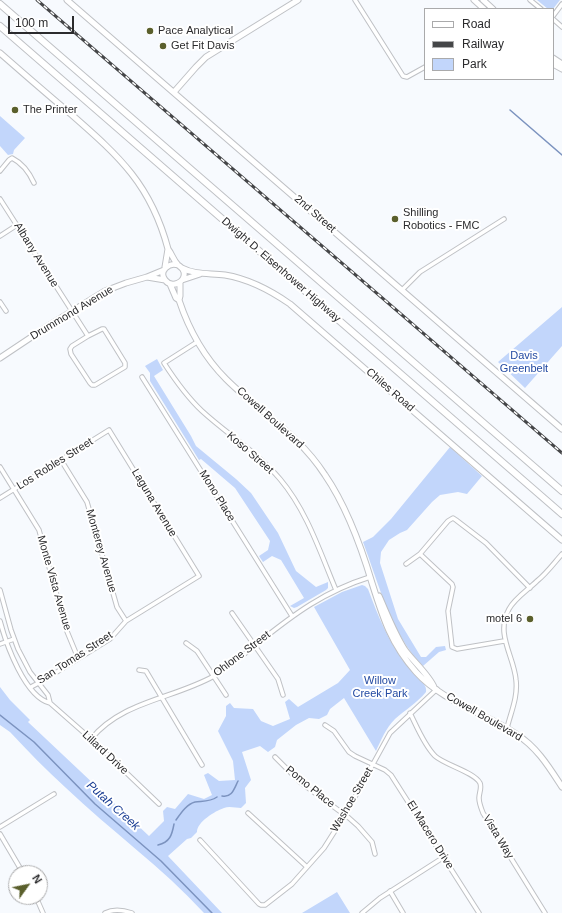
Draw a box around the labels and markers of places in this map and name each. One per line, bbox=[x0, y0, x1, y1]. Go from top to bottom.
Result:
place label: Pace Analytical bbox=[158, 24, 233, 38]
marker: Pace Analytical bbox=[145, 26, 155, 36]
place label: Get Fit Davis bbox=[171, 39, 235, 53]
marker: Get Fit Davis bbox=[158, 41, 168, 51]
place label: The Printer bbox=[23, 103, 77, 117]
marker: The Printer bbox=[10, 105, 20, 115]
place label: Shilling Robotics - FMC bbox=[403, 206, 479, 232]
marker: Shilling Robotics - FMC bbox=[390, 214, 400, 224]
place label: motel 6 bbox=[486, 612, 522, 626]
marker: motel 6 bbox=[525, 614, 535, 624]

